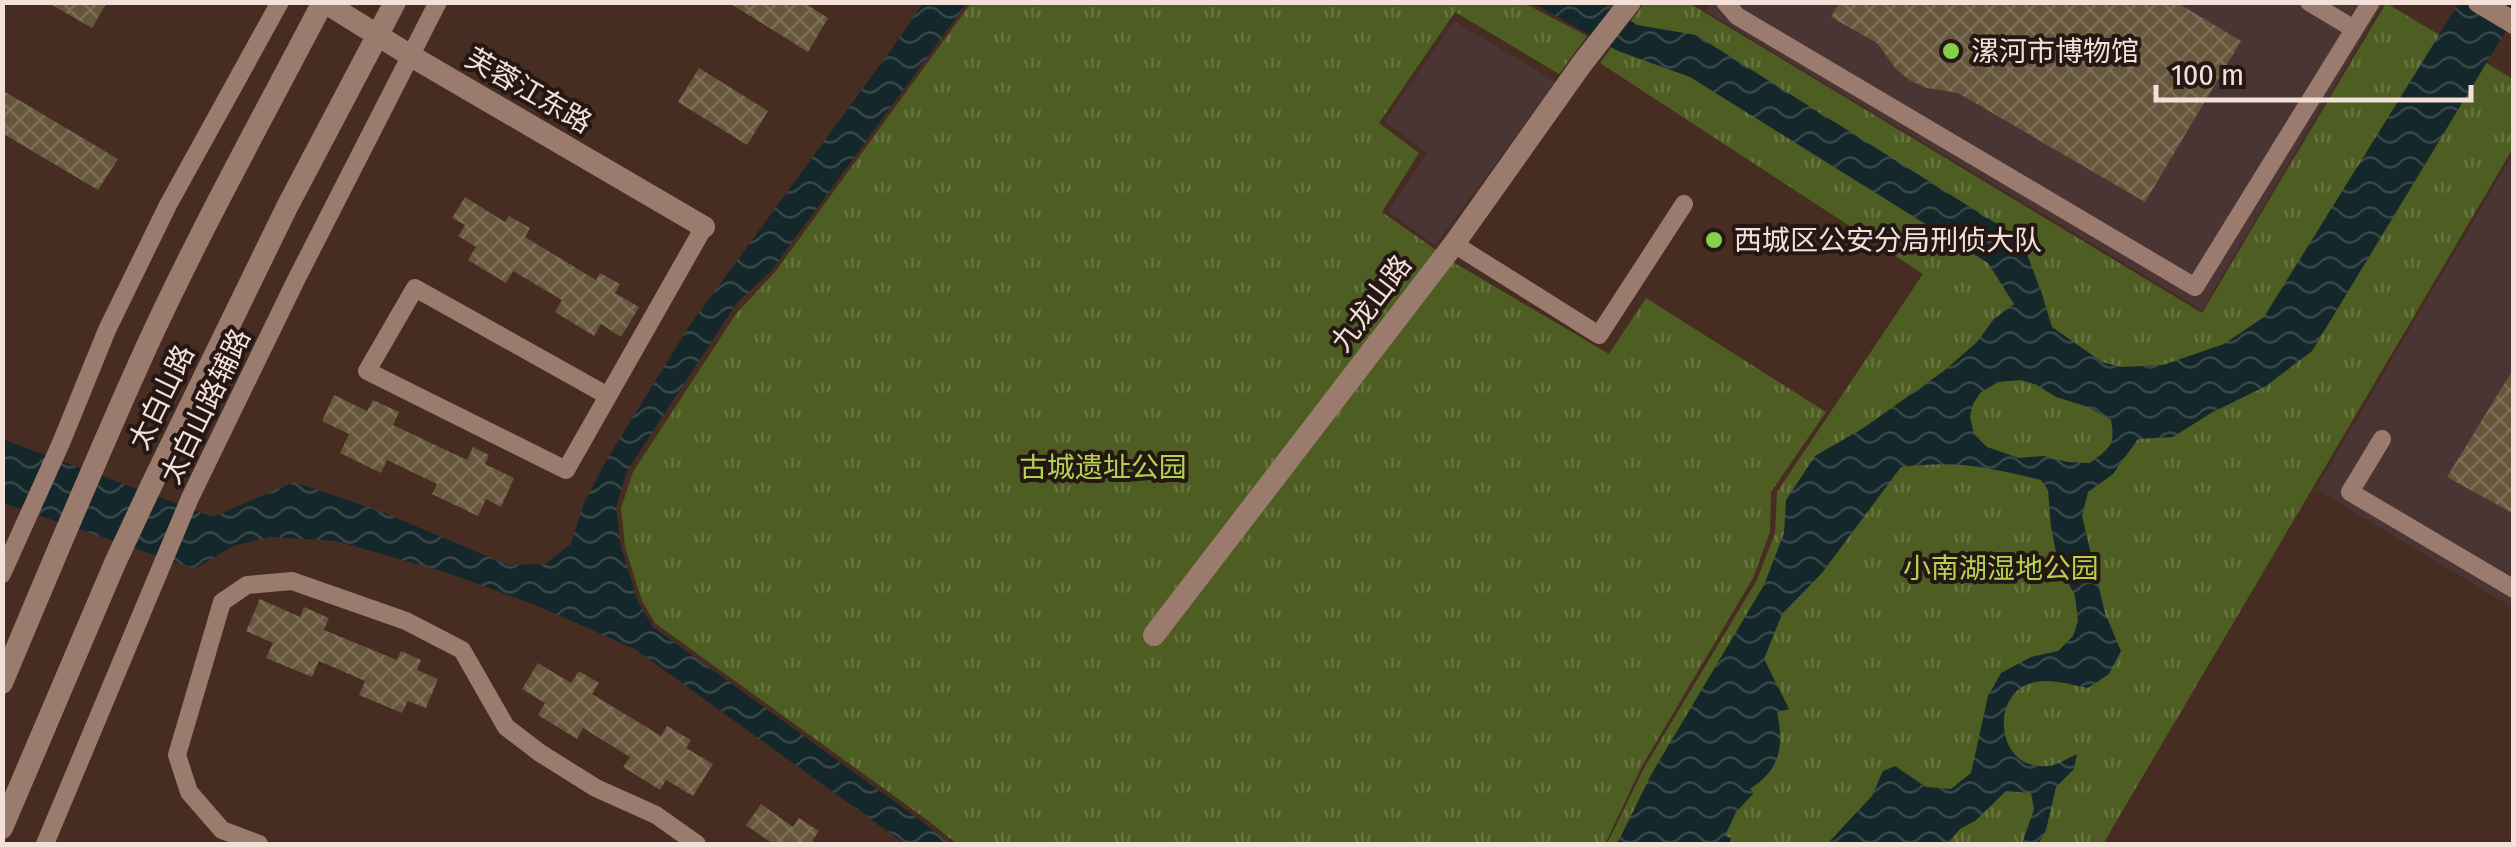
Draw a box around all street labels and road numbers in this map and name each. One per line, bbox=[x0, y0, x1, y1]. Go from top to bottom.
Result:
street label: 芙蓉江东路 bbox=[460, 41, 598, 140]
street label: 九龙山路 bbox=[1325, 249, 1418, 358]
street label: 太白山路辅路 bbox=[154, 323, 257, 489]
street label: 太白山路 bbox=[122, 340, 201, 455]

